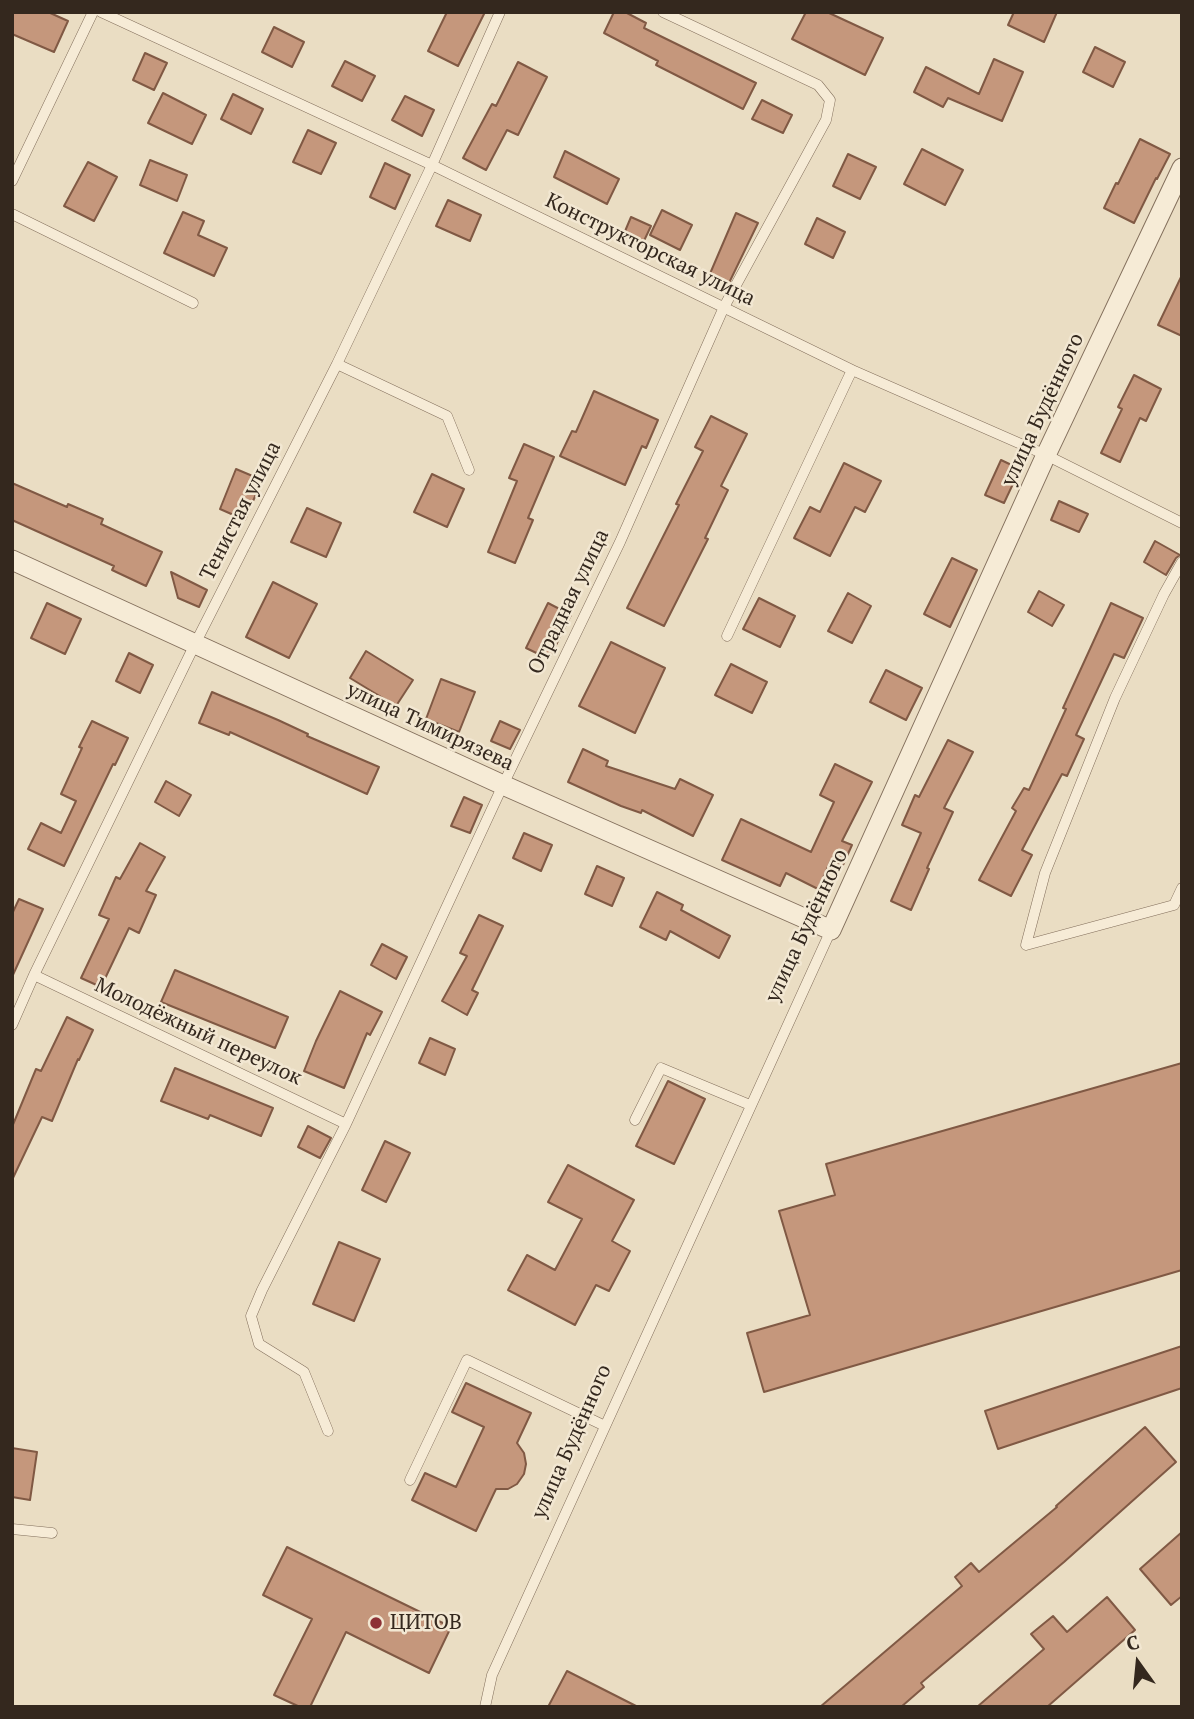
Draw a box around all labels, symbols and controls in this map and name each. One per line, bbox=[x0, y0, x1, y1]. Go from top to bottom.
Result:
street label: Конструкторская улица bbox=[541, 188, 759, 312]
street label: улица Будённого bbox=[996, 329, 1090, 491]
street label: Тенистая улица bbox=[195, 437, 287, 585]
street label: Отрадная улица bbox=[523, 525, 615, 679]
street label: улица Тимирязева bbox=[342, 677, 518, 777]
street label: улица Будённого bbox=[760, 845, 854, 1007]
street label: Молодёжный переулок bbox=[90, 973, 306, 1091]
street label: улица Будённого bbox=[527, 1361, 617, 1523]
place label: ЦИТОВ bbox=[390, 1610, 462, 1636]
marker: ЦИТОВ bbox=[368, 1615, 384, 1631]
north arrow bbox=[1103, 1628, 1173, 1698]
text: С bbox=[1123, 1629, 1142, 1656]

